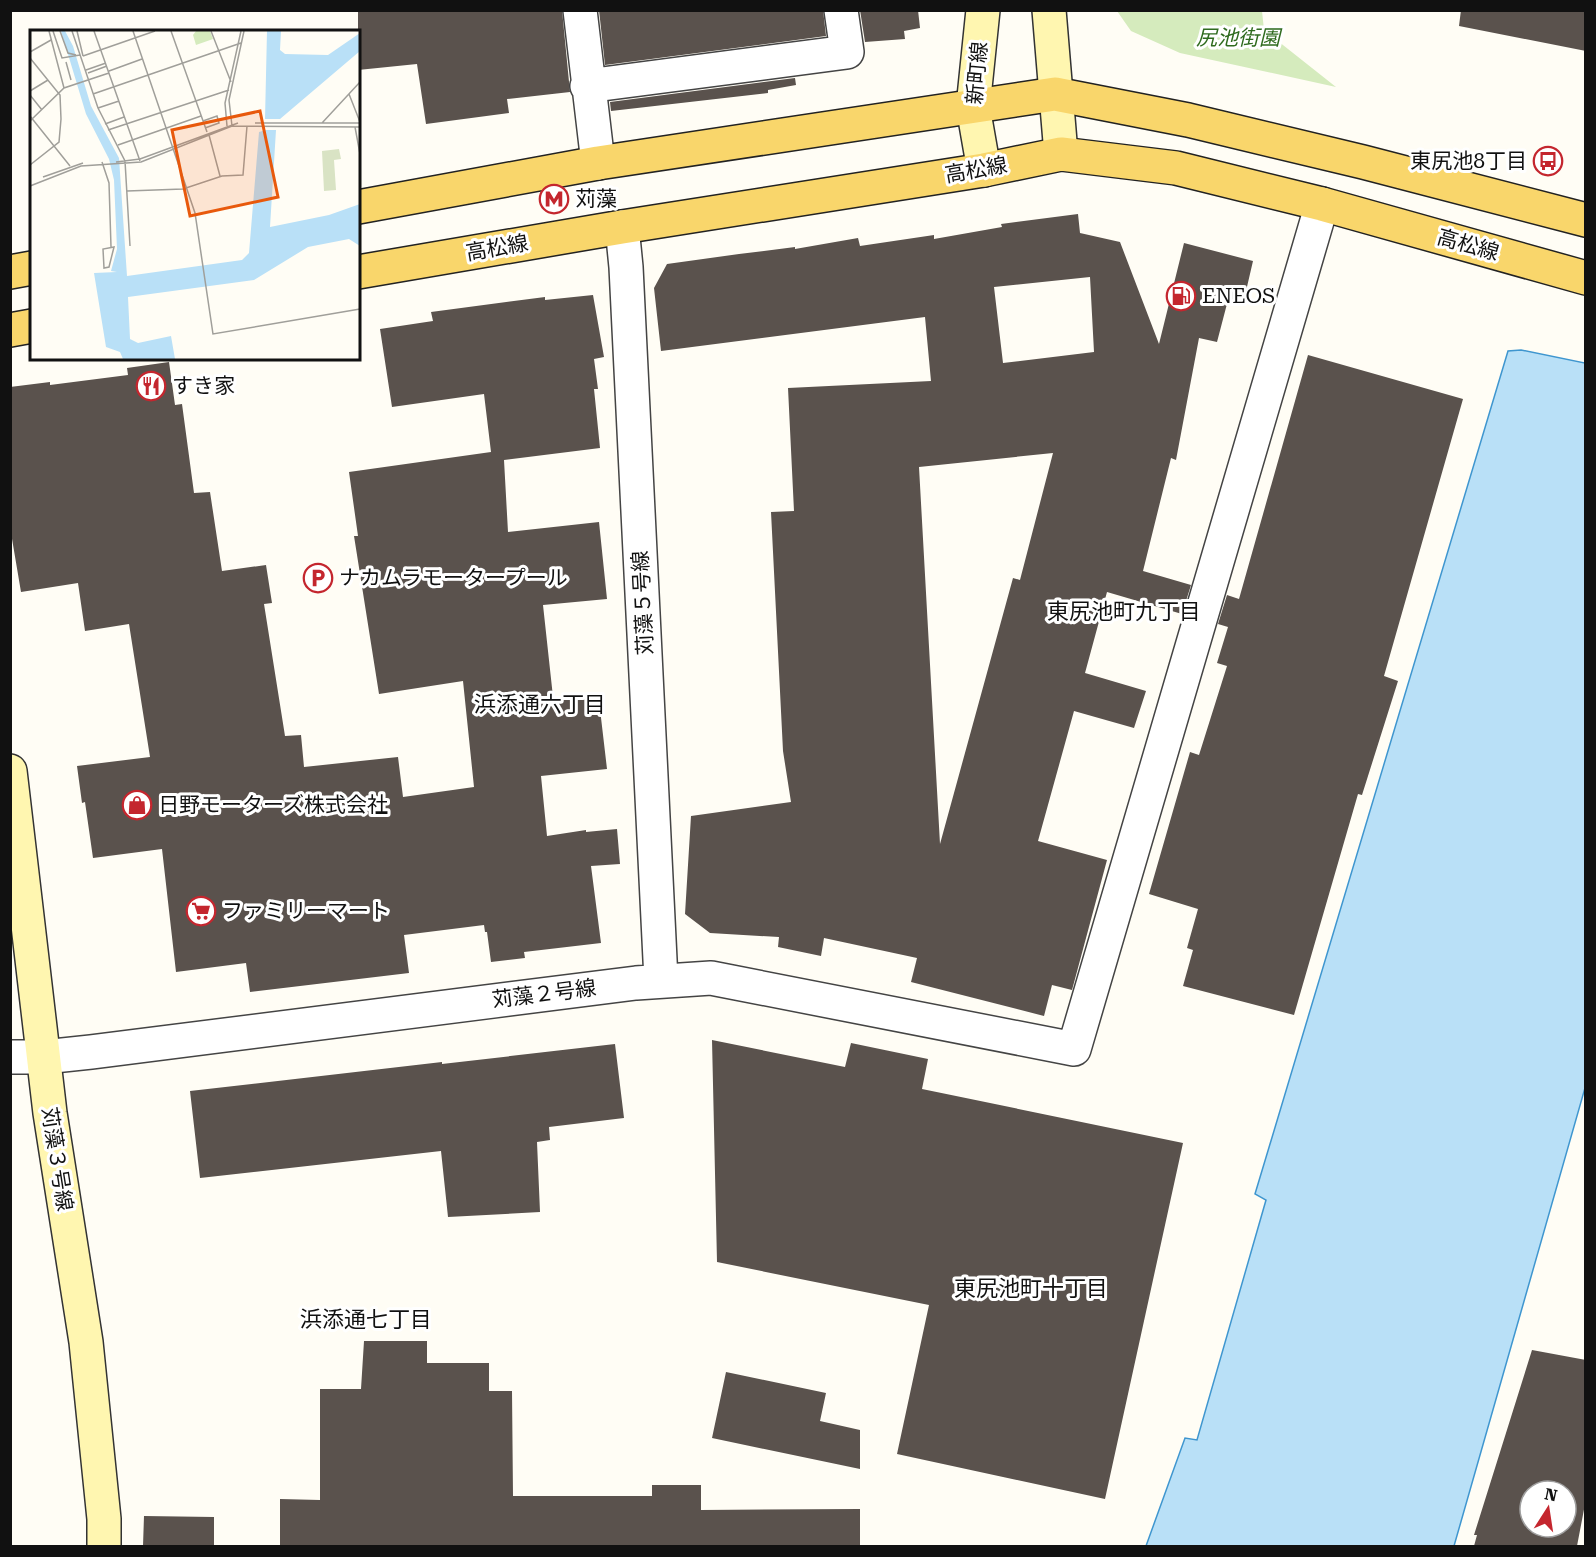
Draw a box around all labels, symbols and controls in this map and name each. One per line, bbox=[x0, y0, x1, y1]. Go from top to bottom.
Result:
park label: 尻池街園 bbox=[1196, 26, 1283, 50]
inset map bbox=[30, 30, 360, 360]
street label: 新町線 bbox=[962, 41, 992, 105]
bus stop icon: 東尻池8丁目 bbox=[1532, 145, 1564, 177]
place label: 東尻池8丁目 bbox=[1410, 149, 1527, 173]
street label: 高松線 bbox=[943, 153, 1009, 187]
metro station icon: 苅藻 bbox=[538, 183, 570, 215]
place label: 苅藻 bbox=[575, 187, 617, 211]
street label: 高松線 bbox=[1434, 225, 1502, 265]
street label: 高松線 bbox=[464, 231, 530, 265]
fuel station icon: ENEOS bbox=[1165, 280, 1197, 312]
place label: ENEOS bbox=[1202, 284, 1275, 308]
restaurant icon: すき家 bbox=[135, 370, 167, 402]
place label: すき家 bbox=[172, 374, 235, 398]
street label: 苅藻５号線 bbox=[628, 550, 658, 656]
parking icon: ナカムラモータープール bbox=[302, 562, 334, 594]
place label: ナカムラモータープール bbox=[339, 566, 568, 590]
district label: 東尻池町九丁目 bbox=[1047, 599, 1201, 624]
district label: 浜添通六丁目 bbox=[474, 692, 606, 717]
shop icon: 日野モーターズ株式会社 bbox=[121, 789, 153, 821]
place label: 日野モーターズ株式会社 bbox=[158, 793, 388, 817]
supermarket icon: ファミリーマート bbox=[185, 895, 217, 927]
place label: ファミリーマート bbox=[222, 899, 390, 923]
street label: 苅藻２号線 bbox=[490, 976, 598, 1012]
street label: 苅藻３号線 bbox=[37, 1105, 77, 1213]
district label: 東尻池町十丁目 bbox=[954, 1276, 1108, 1301]
district label: 浜添通七丁目 bbox=[300, 1307, 432, 1332]
north arrow bbox=[1518, 1479, 1578, 1539]
text: N bbox=[1543, 1484, 1559, 1505]

